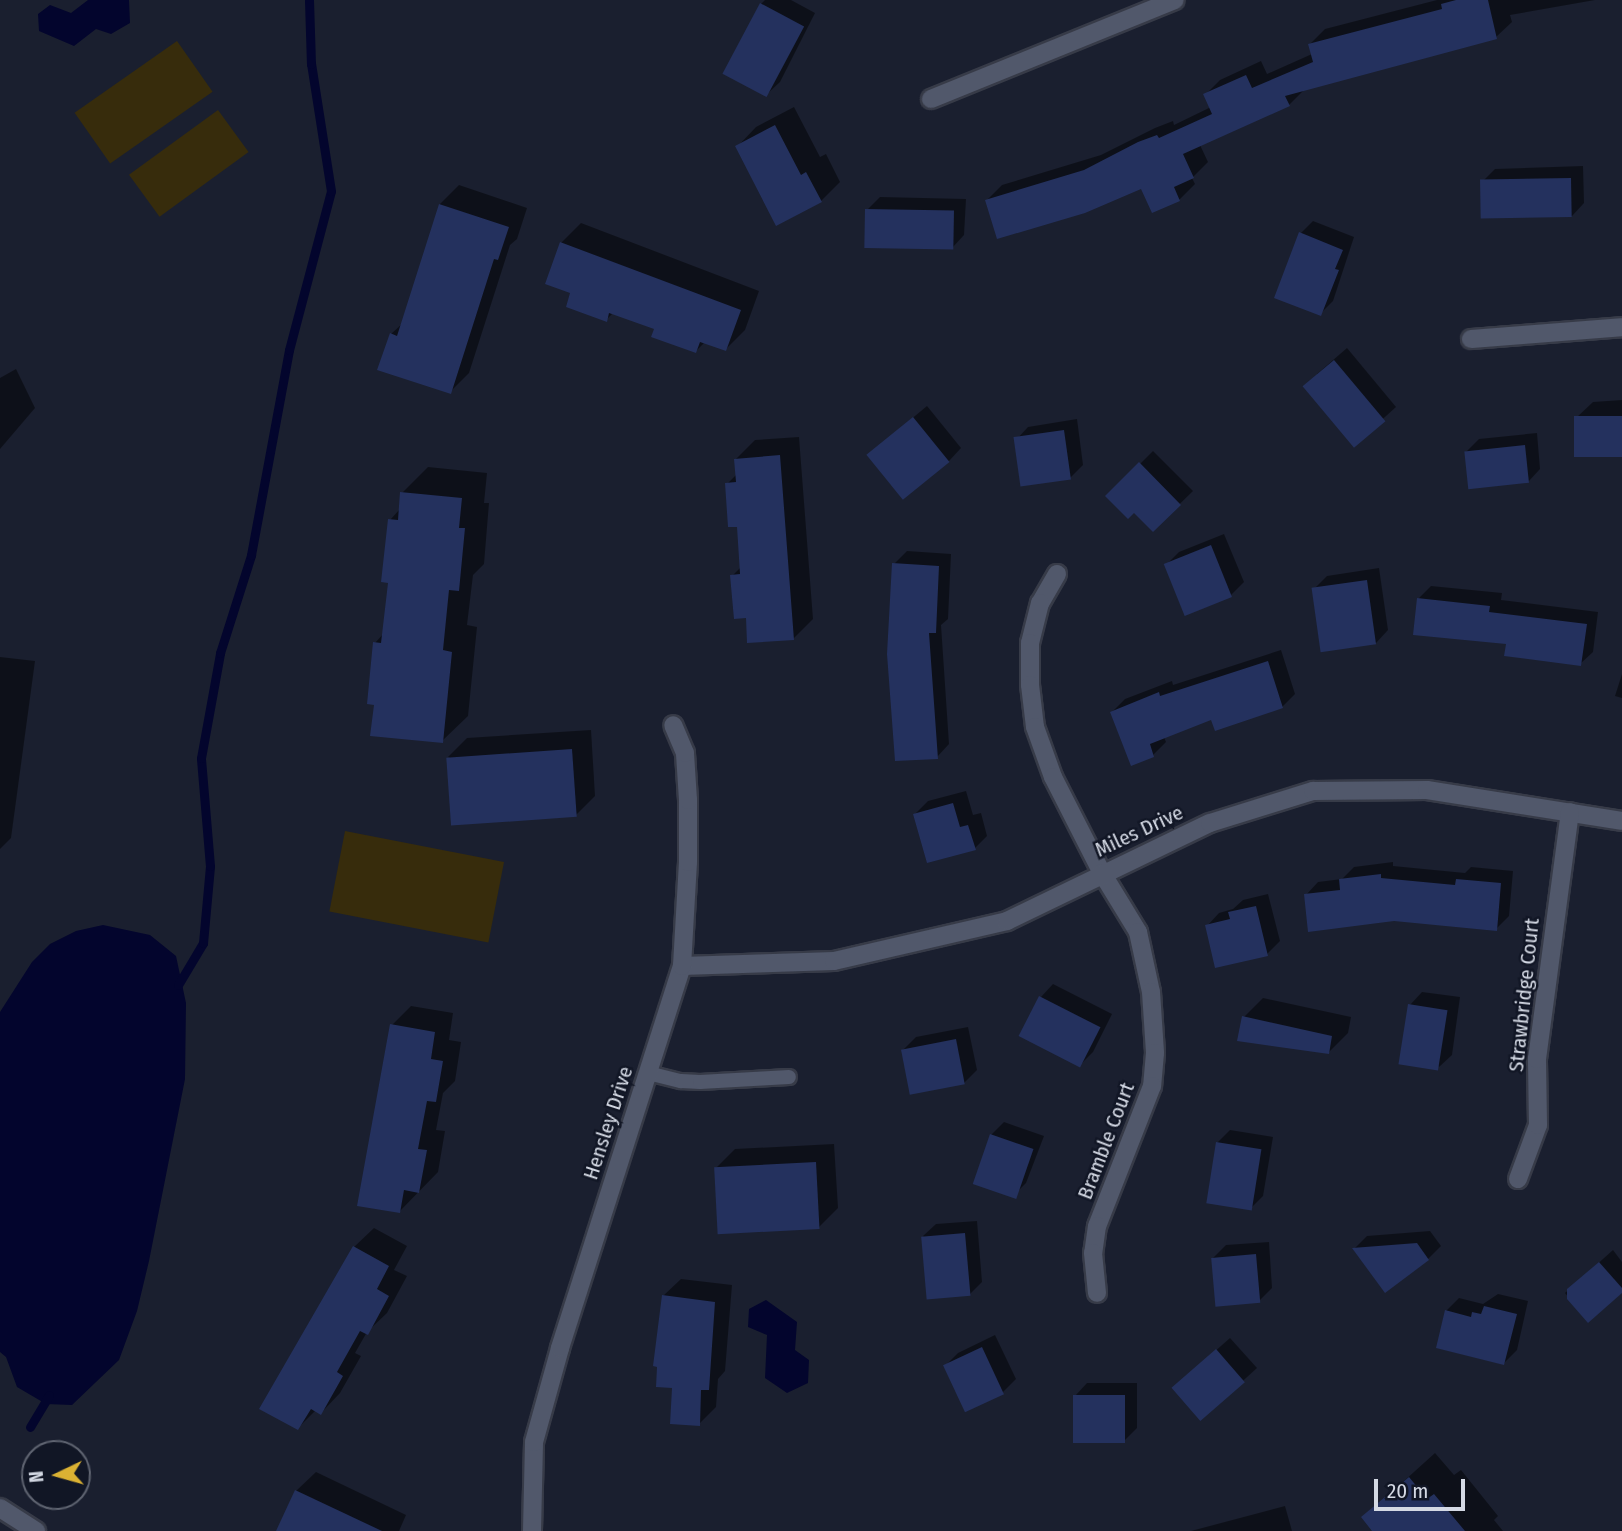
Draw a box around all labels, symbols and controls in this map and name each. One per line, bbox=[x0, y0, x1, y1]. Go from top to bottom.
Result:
street label: Miles Drive bbox=[1091, 800, 1187, 862]
street label: Strawbridge Court bbox=[1503, 917, 1545, 1073]
street label: Hensley Drive bbox=[578, 1063, 638, 1183]
street label: Bramble Court bbox=[1072, 1079, 1140, 1203]
north arrow bbox=[21, 1440, 91, 1510]
scale bar bbox=[1377, 1464, 1468, 1508]
text: N bbox=[25, 1470, 49, 1483]
text: 20 m bbox=[1387, 1478, 1428, 1504]

